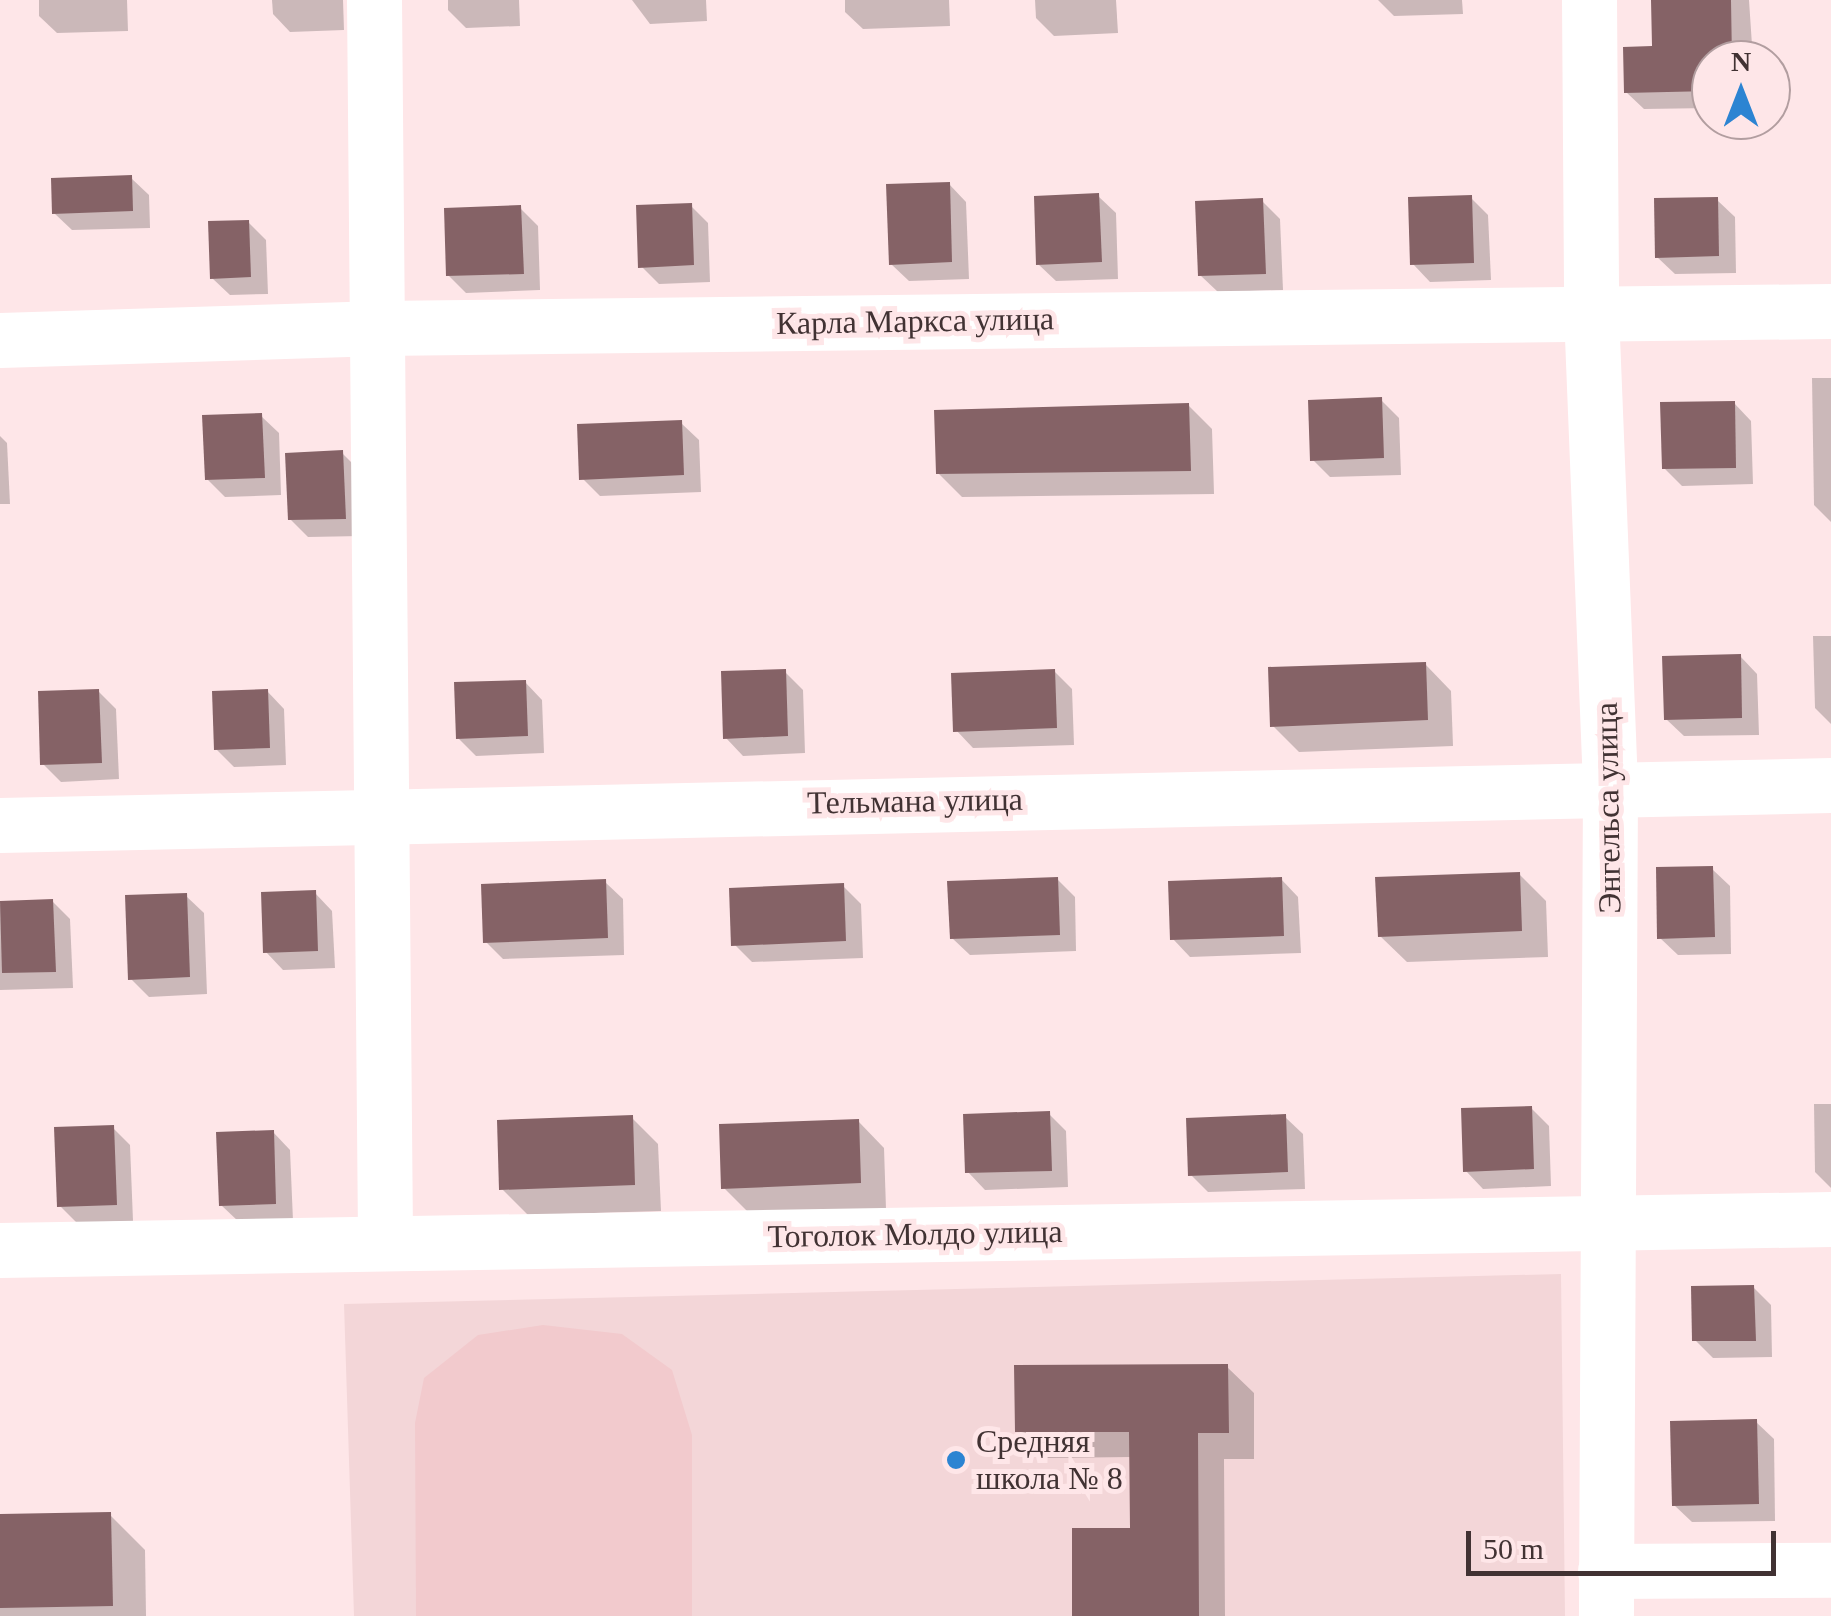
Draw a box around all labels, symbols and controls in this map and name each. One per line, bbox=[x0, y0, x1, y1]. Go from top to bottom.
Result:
north arrow bbox=[1691, 40, 1791, 140]
text: N bbox=[1731, 46, 1751, 77]
street label: Карла Маркса улица bbox=[776, 299, 1054, 343]
street label: Энгельса улица bbox=[1587, 702, 1629, 914]
street label: Тельмана улица bbox=[807, 780, 1023, 822]
street label: Тоголок Молдо улица bbox=[767, 1212, 1063, 1256]
place label: Средняя школа № 8 bbox=[976, 1423, 1123, 1498]
marker: Средняя школа № 8 bbox=[945, 1449, 967, 1471]
scale bar bbox=[1471, 1511, 1781, 1573]
text: 50 m bbox=[1483, 1532, 1544, 1565]

